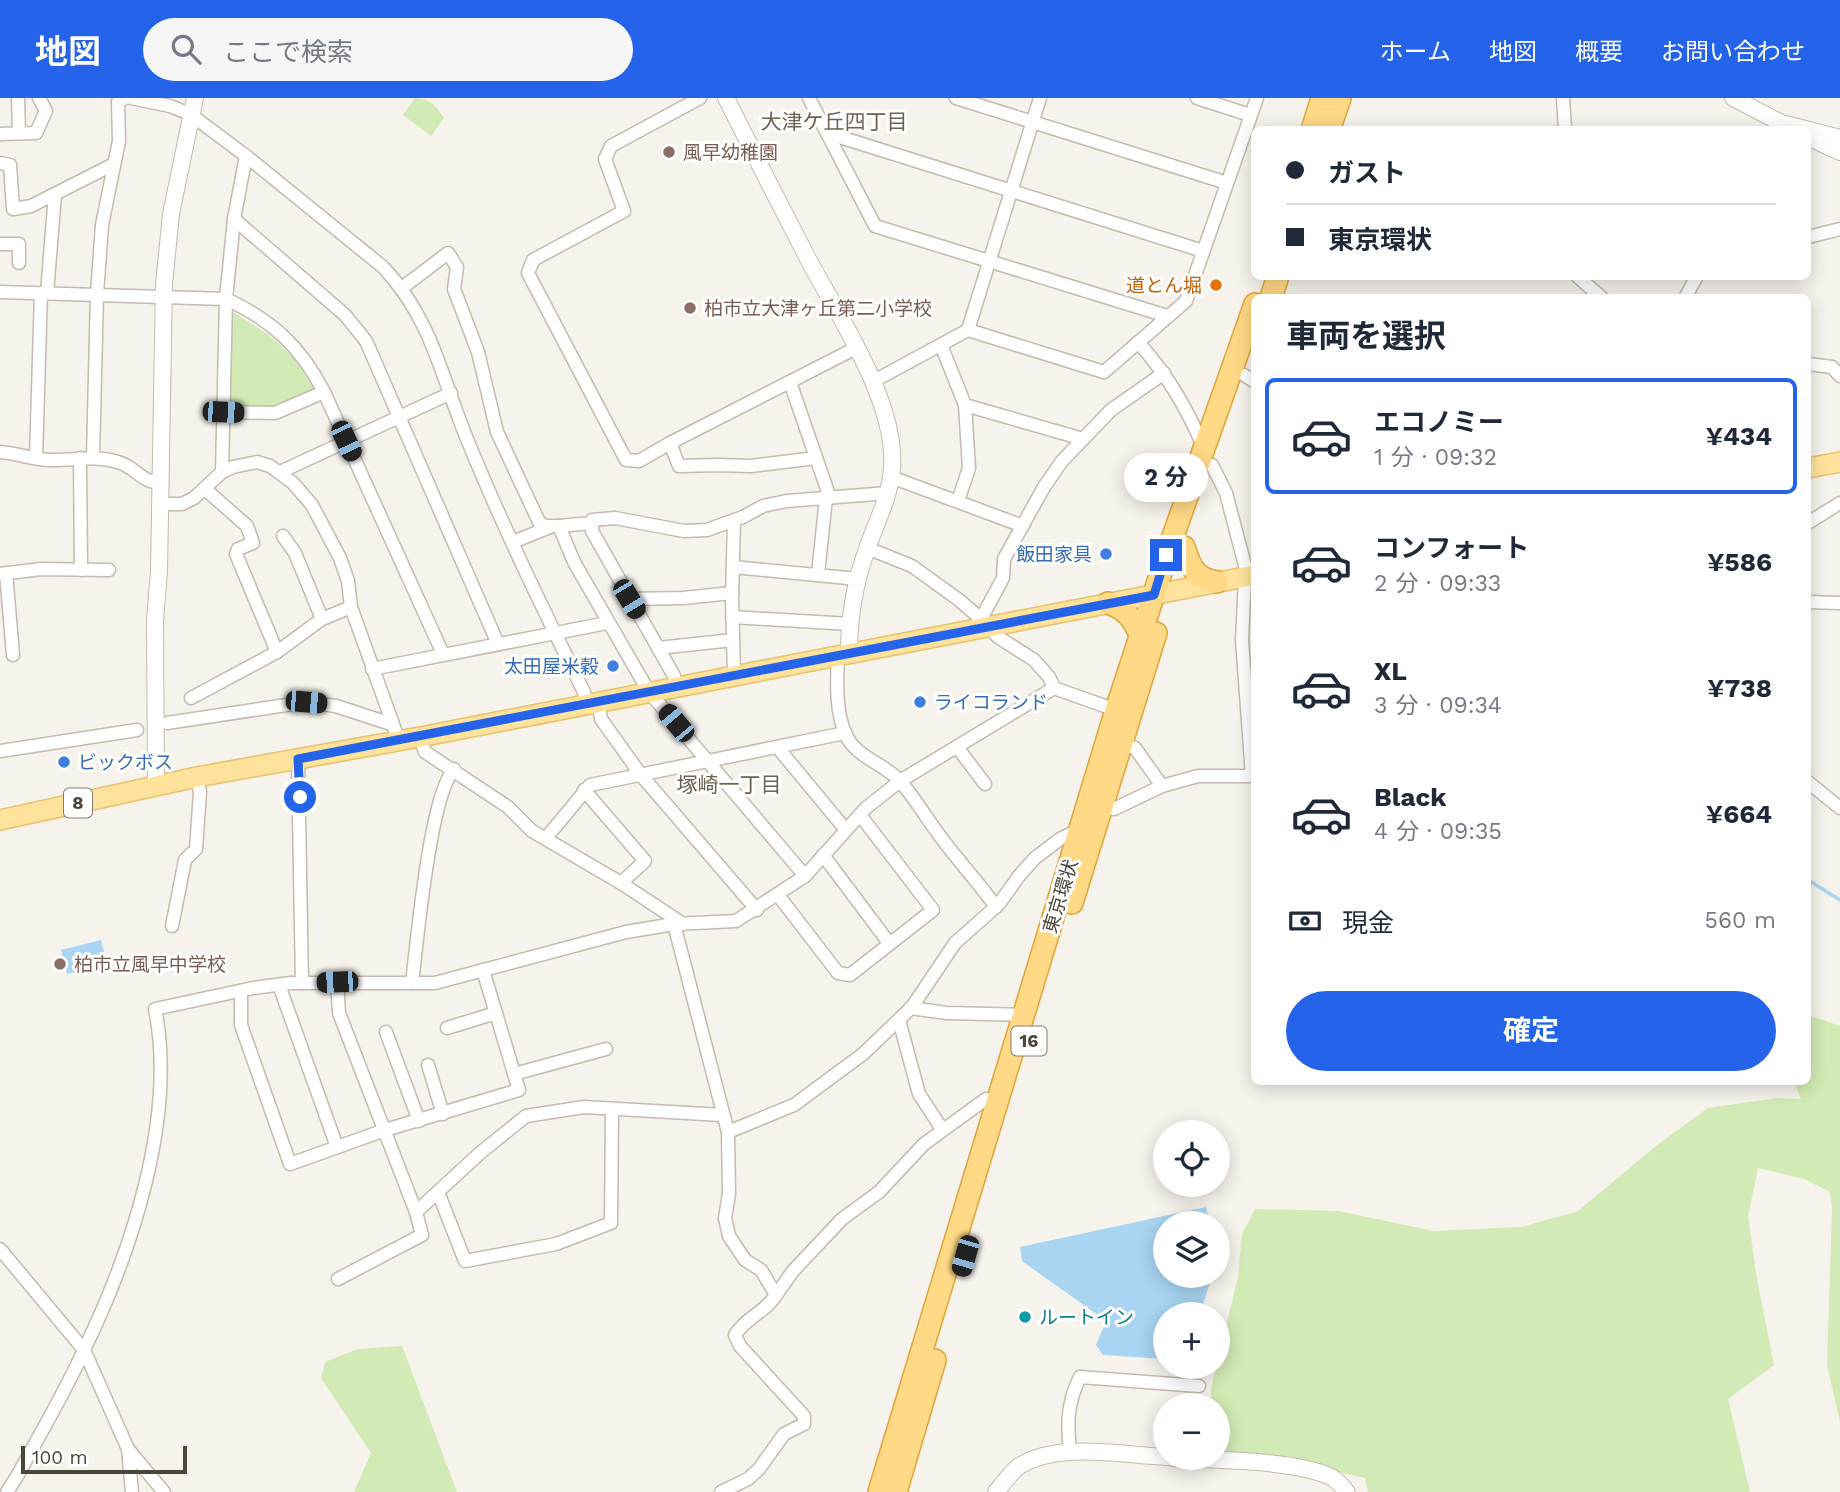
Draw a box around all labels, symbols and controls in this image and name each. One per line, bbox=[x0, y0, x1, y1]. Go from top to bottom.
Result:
search box bbox=[143, 18, 633, 81]
icon: search bbox=[167, 30, 205, 68]
text: 地図 bbox=[35, 32, 101, 71]
text: ここで検索 bbox=[223, 37, 353, 67]
text: ホーム bbox=[1380, 38, 1451, 66]
text: 地図 bbox=[1489, 38, 1537, 66]
text: 概要 bbox=[1575, 38, 1623, 66]
text: お問い合わせ bbox=[1661, 38, 1805, 66]
district label: 大津ケ丘四丁目 bbox=[761, 109, 908, 134]
place label: 風早幼稚園 bbox=[683, 141, 778, 164]
marker: 風早幼稚園 bbox=[661, 144, 677, 160]
text: ガスト bbox=[1328, 158, 1406, 188]
text: 東京環状 bbox=[1328, 225, 1432, 255]
place label: 道とん堀 bbox=[1126, 274, 1202, 297]
marker: 道とん堀 bbox=[1208, 277, 1224, 293]
place label: 柏市立大津ヶ丘第二小学校 bbox=[704, 297, 932, 320]
marker: 柏市立大津ヶ丘第二小学校 bbox=[682, 300, 698, 316]
text: 車両を選択 bbox=[1286, 317, 1446, 355]
car bbox=[202, 401, 245, 423]
icon: car bbox=[1290, 405, 1353, 468]
text: エコノミー bbox=[1374, 407, 1504, 437]
car bbox=[328, 418, 365, 464]
text: ¥434 bbox=[1706, 421, 1772, 451]
text: 1 分 · 09:32 bbox=[1374, 444, 1497, 471]
callout: 2 分 bbox=[1124, 454, 1208, 503]
text: 2 分 bbox=[1144, 464, 1188, 491]
icon: car bbox=[1290, 531, 1353, 594]
text: コンフォート bbox=[1374, 533, 1529, 563]
route end bbox=[1150, 539, 1182, 571]
place label: 飯田家具 bbox=[1016, 543, 1092, 566]
marker: 飯田家具 bbox=[1098, 546, 1114, 562]
text: ¥586 bbox=[1707, 547, 1772, 577]
text: 2 分 · 09:33 bbox=[1374, 570, 1501, 597]
car bbox=[610, 576, 649, 622]
place label: 太田屋米穀 bbox=[504, 655, 599, 678]
text: XL bbox=[1374, 656, 1407, 686]
icon: car bbox=[1290, 657, 1353, 720]
marker: 太田屋米穀 bbox=[605, 658, 621, 674]
text: ¥738 bbox=[1707, 673, 1772, 703]
car bbox=[285, 690, 328, 714]
place label: ライコランド bbox=[934, 691, 1048, 714]
text: 3 分 · 09:34 bbox=[1374, 692, 1502, 719]
marker: ライコランド bbox=[912, 694, 928, 710]
car bbox=[655, 700, 698, 746]
place label: ビックボス bbox=[78, 751, 173, 774]
marker: ビックボス bbox=[56, 754, 72, 770]
district label: 塚崎一丁目 bbox=[677, 772, 782, 797]
route start bbox=[284, 781, 316, 813]
text: Black bbox=[1374, 782, 1446, 812]
icon: car bbox=[1290, 783, 1353, 846]
road number: 8 bbox=[64, 788, 92, 818]
text: ¥664 bbox=[1706, 799, 1772, 829]
text: 4 分 · 09:35 bbox=[1374, 818, 1502, 845]
street label: 東京環状 bbox=[1038, 856, 1083, 936]
icon: cash bbox=[1286, 902, 1324, 940]
text: 560 m bbox=[1705, 907, 1776, 934]
text: 現金 bbox=[1342, 908, 1394, 938]
place label: 柏市立風早中学校 bbox=[74, 953, 226, 976]
marker: 柏市立風早中学校 bbox=[52, 956, 68, 972]
car bbox=[316, 971, 359, 993]
button: 確定 bbox=[1286, 991, 1776, 1071]
road number: 16 bbox=[1012, 1026, 1046, 1056]
map controls bbox=[1153, 1120, 1230, 1470]
button: locate bbox=[1153, 1120, 1230, 1197]
button: layers bbox=[1153, 1211, 1230, 1288]
car bbox=[950, 1233, 981, 1279]
button: + bbox=[1153, 1302, 1230, 1379]
place label: ルートイン bbox=[1039, 1306, 1134, 1329]
marker: ルートイン bbox=[1017, 1309, 1033, 1325]
button: − bbox=[1153, 1393, 1230, 1470]
scale bar bbox=[21, 1443, 187, 1475]
text: 100 m bbox=[32, 1446, 88, 1469]

